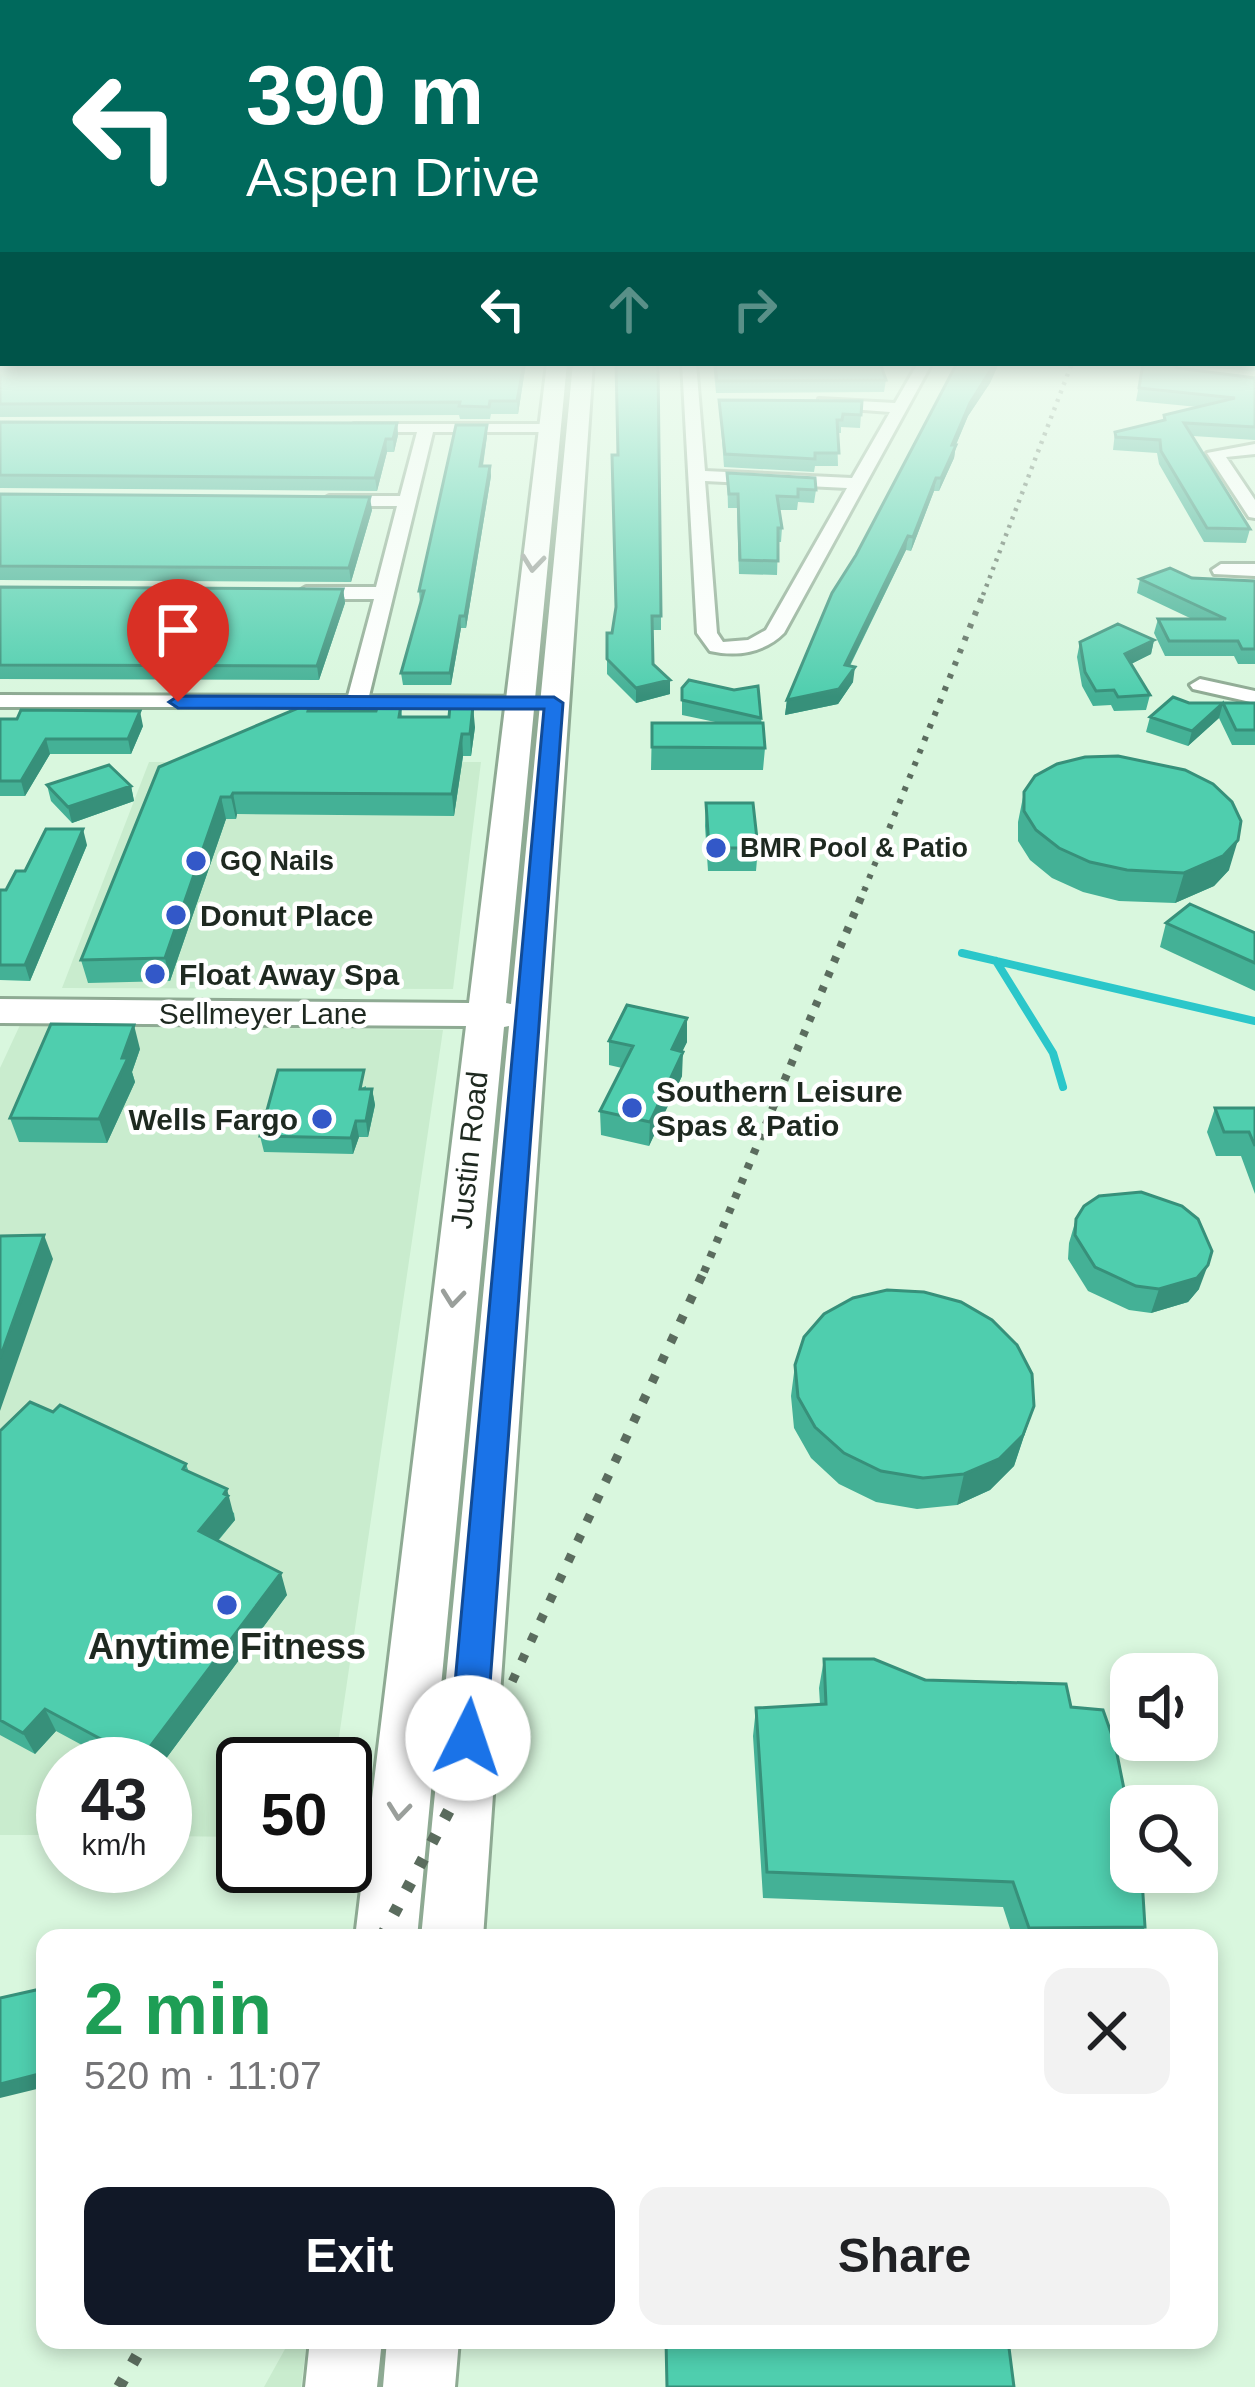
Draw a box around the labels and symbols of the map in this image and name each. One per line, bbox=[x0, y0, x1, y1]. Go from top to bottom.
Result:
one-way arrow bbox=[521, 553, 546, 572]
pin bbox=[127, 579, 229, 702]
place label: BMR Pool & Patio bbox=[740, 833, 968, 863]
marker: BMR Pool & Patio bbox=[703, 835, 729, 861]
place label: GQ Nails bbox=[220, 846, 334, 876]
marker: GQ Nails bbox=[183, 848, 209, 874]
place label: Donut Place bbox=[200, 899, 373, 932]
marker: Donut Place bbox=[163, 902, 189, 928]
place label: Float Away Spa bbox=[179, 958, 399, 991]
marker: Float Away Spa bbox=[142, 961, 168, 987]
street label: Sellmeyer Lane bbox=[159, 997, 367, 1030]
street label: Justin Road bbox=[444, 1069, 494, 1231]
place label: Southern Leisure Spas & Patio bbox=[656, 1075, 903, 1142]
marker: Southern Leisure Spas & Patio bbox=[619, 1095, 645, 1121]
place label: Wells Fargo bbox=[129, 1103, 298, 1136]
marker: Wells Fargo bbox=[309, 1106, 335, 1132]
one-way arrow bbox=[441, 1289, 466, 1308]
marker: Anytime Fitness bbox=[214, 1592, 240, 1618]
place label: Anytime Fitness bbox=[88, 1626, 366, 1667]
position arrow bbox=[405, 1675, 531, 1801]
speed limit sign: 50 bbox=[216, 1737, 372, 1893]
one-way arrow bbox=[387, 1802, 412, 1821]

